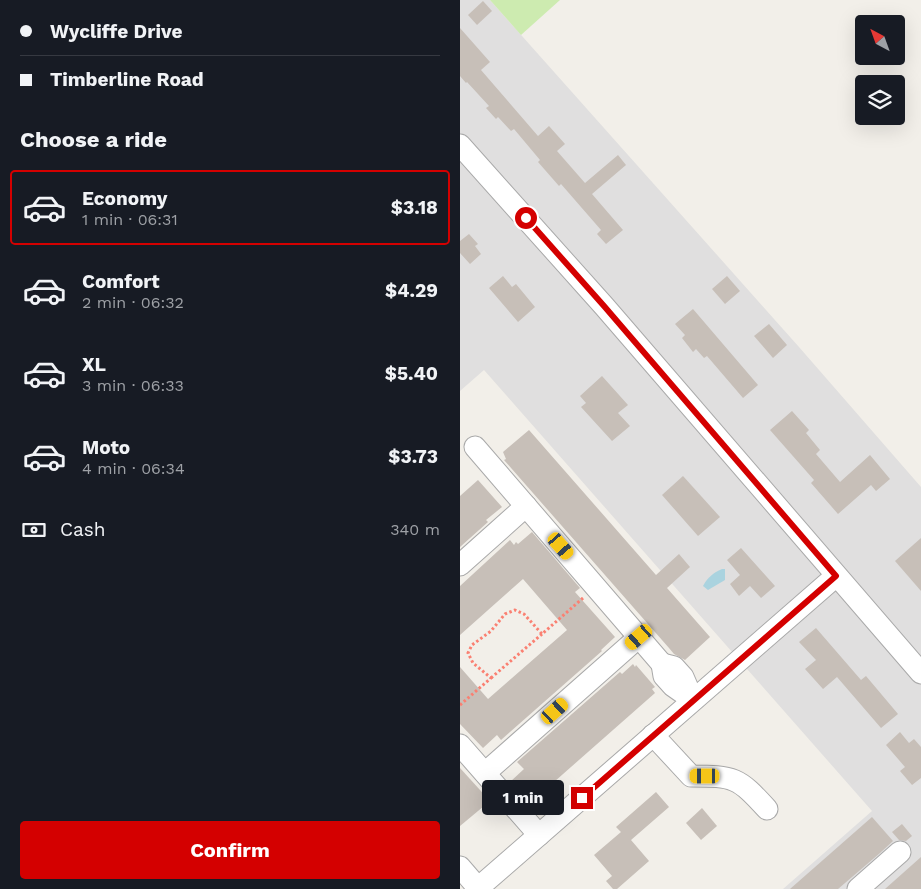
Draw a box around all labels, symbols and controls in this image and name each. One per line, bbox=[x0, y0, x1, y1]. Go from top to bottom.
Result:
north arrow bbox=[855, 15, 905, 65]
map controls bbox=[855, 15, 905, 125]
text: Wycliffe Drive bbox=[50, 20, 182, 43]
text: Timberline Road bbox=[50, 68, 204, 91]
button: layers bbox=[855, 75, 905, 125]
text: Choose a ride bbox=[20, 127, 167, 152]
icon: car bbox=[22, 185, 67, 230]
text: Economy bbox=[82, 187, 167, 210]
text: $3.18 bbox=[391, 196, 438, 219]
route start bbox=[515, 207, 537, 229]
text: 1 min · 06:31 bbox=[82, 210, 178, 229]
icon: car bbox=[22, 268, 67, 313]
text: Comfort bbox=[82, 270, 160, 293]
text: $4.29 bbox=[385, 279, 438, 302]
text: 2 min · 06:32 bbox=[82, 293, 184, 312]
icon: car bbox=[22, 351, 67, 396]
text: XL bbox=[82, 353, 106, 376]
text: $5.40 bbox=[385, 362, 438, 385]
text: 3 min · 06:33 bbox=[82, 376, 184, 395]
icon: car bbox=[22, 434, 67, 479]
text: Moto bbox=[82, 436, 130, 459]
text: $3.73 bbox=[388, 445, 438, 468]
text: 4 min · 06:34 bbox=[82, 459, 185, 478]
icon: cash bbox=[20, 516, 48, 544]
text: Cash bbox=[60, 518, 106, 541]
text: 340 m bbox=[390, 520, 440, 539]
car bbox=[545, 530, 576, 562]
car bbox=[622, 621, 655, 653]
car bbox=[538, 695, 571, 727]
car bbox=[690, 769, 720, 784]
callout: 1 min bbox=[482, 780, 564, 816]
route end bbox=[571, 787, 593, 809]
text: 1 min bbox=[502, 788, 544, 807]
button: Confirm bbox=[20, 821, 440, 879]

